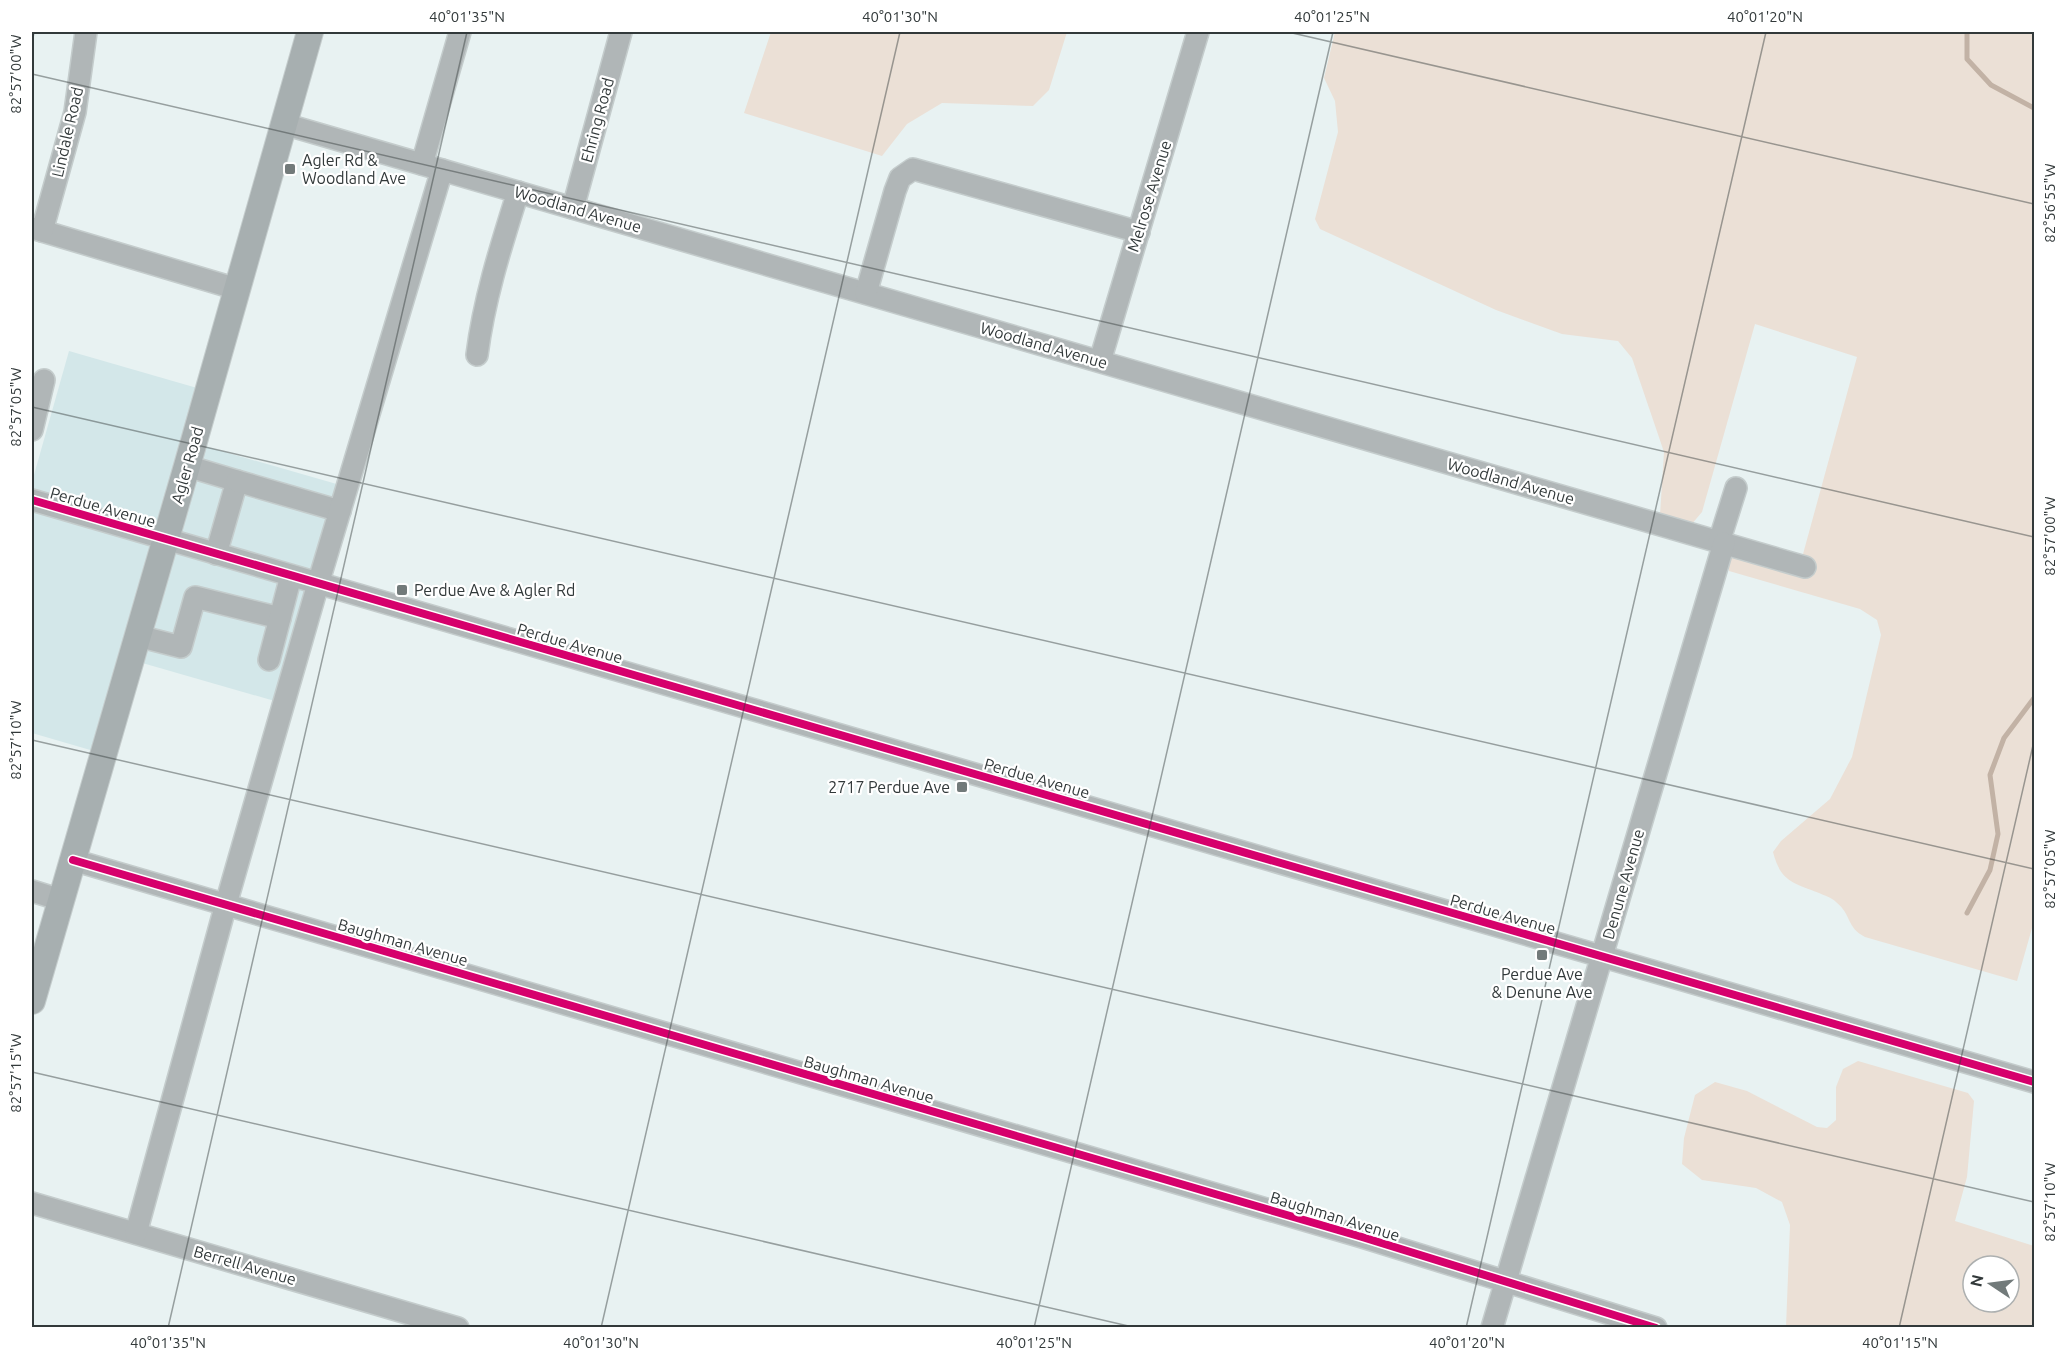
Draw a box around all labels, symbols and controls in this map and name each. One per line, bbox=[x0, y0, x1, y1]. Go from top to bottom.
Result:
text: 40°01'35"N bbox=[429, 8, 505, 25]
text: 40°01'30"N bbox=[862, 8, 938, 25]
text: 40°01'25"N bbox=[1294, 8, 1370, 25]
text: 40°01'20"N bbox=[1727, 8, 1803, 25]
text: 82°57'00"W bbox=[7, 34, 24, 114]
street label: Ehring Road bbox=[577, 76, 617, 164]
street label: Lindale Road bbox=[48, 85, 86, 179]
street label: Melrose Avenue bbox=[1123, 138, 1175, 254]
place label: Agler Rd & Woodland Ave bbox=[302, 151, 406, 187]
marker: Agler Rd & Woodland Ave bbox=[283, 162, 297, 176]
text: 82°56'55"W bbox=[2041, 163, 2058, 243]
street label: Woodland Avenue bbox=[512, 182, 644, 236]
street label: Woodland Avenue bbox=[978, 318, 1110, 372]
text: 82°57'05"W bbox=[7, 367, 24, 447]
street label: Agler Road bbox=[167, 424, 207, 506]
street label: Woodland Avenue bbox=[1445, 454, 1577, 508]
street label: Perdue Avenue bbox=[48, 483, 158, 531]
text: 82°57'00"W bbox=[2041, 496, 2058, 576]
place label: Perdue Ave & Agler Rd bbox=[414, 581, 575, 599]
marker: Perdue Ave & Agler Rd bbox=[395, 583, 409, 597]
street label: Perdue Avenue bbox=[515, 619, 625, 667]
text: 82°57'10"W bbox=[7, 700, 24, 780]
street label: Perdue Avenue bbox=[982, 754, 1092, 802]
place label: 2717 Perdue Ave bbox=[828, 778, 950, 796]
marker: 2717 Perdue Ave bbox=[955, 780, 969, 794]
street label: Denune Avenue bbox=[1599, 827, 1647, 941]
text: 82°57'05"W bbox=[2041, 829, 2058, 909]
street label: Perdue Avenue bbox=[1448, 890, 1558, 938]
street label: Baughman Avenue bbox=[336, 915, 470, 969]
marker: Perdue Ave & Denune Ave bbox=[1535, 948, 1549, 962]
place label: Perdue Ave & Denune Ave bbox=[1492, 965, 1592, 1001]
text: 82°57'15"W bbox=[7, 1033, 24, 1113]
street label: Baughman Avenue bbox=[802, 1052, 936, 1106]
text: 82°57'10"W bbox=[2041, 1162, 2058, 1242]
street label: Baughman Avenue bbox=[1268, 1188, 1402, 1244]
street label: Berrell Avenue bbox=[192, 1242, 298, 1288]
north arrow bbox=[1961, 1254, 2021, 1314]
text: N bbox=[1966, 1273, 1986, 1288]
text: 40°01'35"N bbox=[130, 1334, 206, 1351]
text: 40°01'30"N bbox=[563, 1334, 639, 1351]
text: 40°01'25"N bbox=[996, 1334, 1072, 1351]
text: 40°01'20"N bbox=[1429, 1334, 1505, 1351]
text: 40°01'15"N bbox=[1862, 1334, 1938, 1351]

